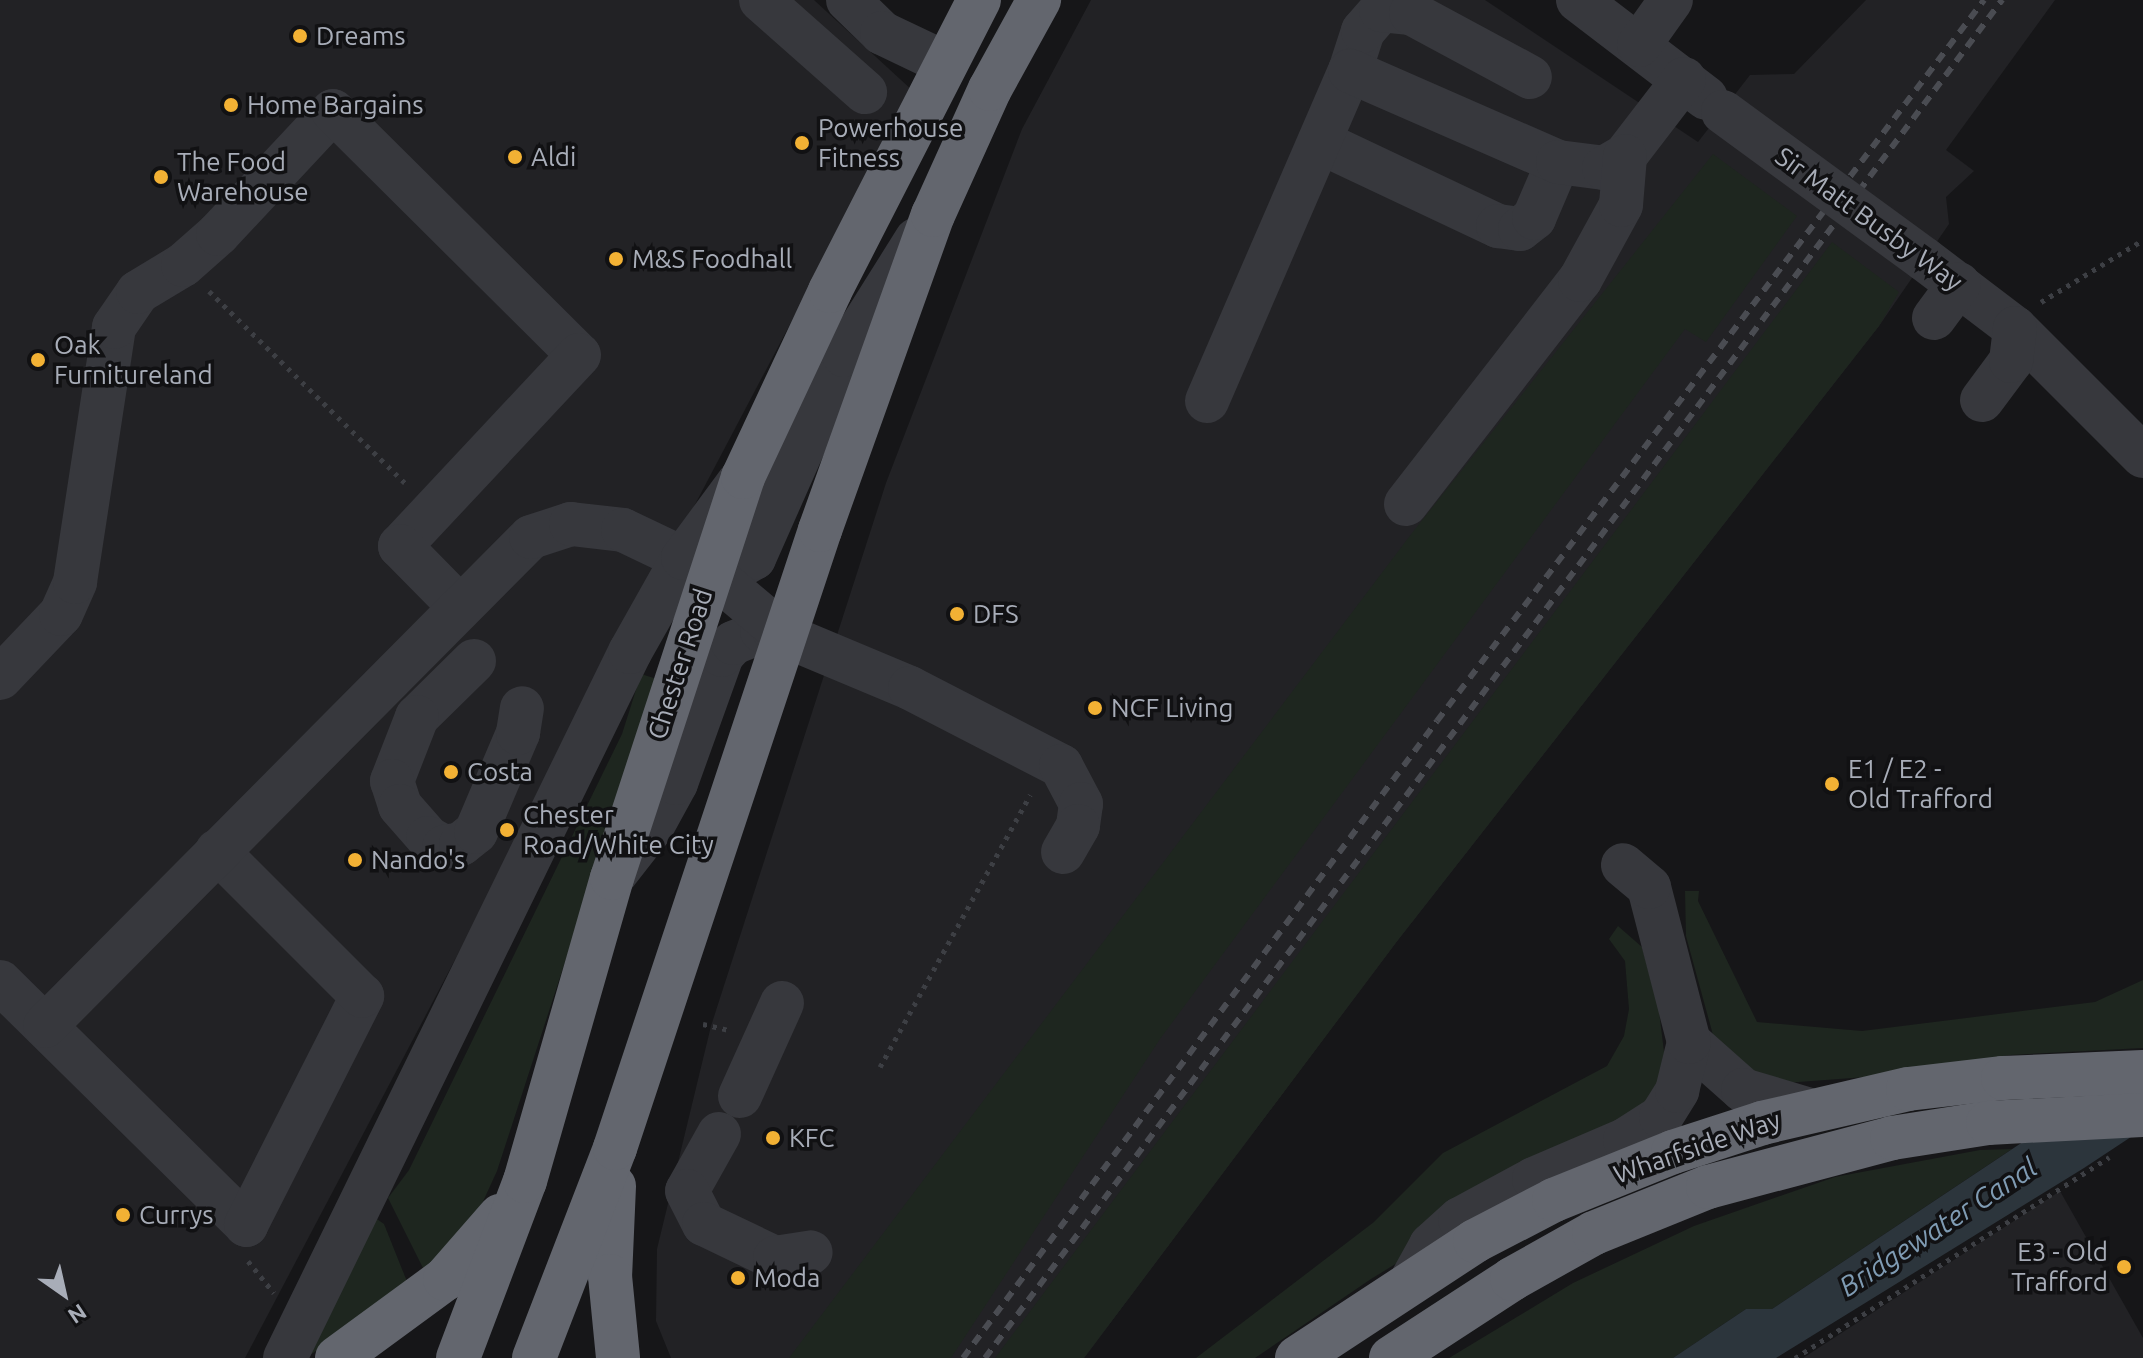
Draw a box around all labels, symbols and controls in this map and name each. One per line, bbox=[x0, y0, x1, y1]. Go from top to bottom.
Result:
place label: Dreams bbox=[316, 20, 406, 52]
marker: Dreams bbox=[291, 27, 309, 45]
place label: Home Bargains bbox=[247, 89, 424, 121]
marker: Home Bargains bbox=[222, 96, 240, 114]
place label: Powerhouse Fitness bbox=[818, 112, 963, 174]
marker: Powerhouse Fitness bbox=[793, 134, 811, 152]
place label: Aldi bbox=[531, 141, 576, 173]
street label: Sir Matt Busby Way bbox=[1769, 141, 1969, 297]
place label: The Food Warehouse bbox=[177, 146, 309, 208]
marker: Aldi bbox=[506, 148, 524, 166]
marker: The Food Warehouse bbox=[152, 168, 170, 186]
place label: M&S Foodhall bbox=[632, 243, 792, 275]
marker: M&S Foodhall bbox=[607, 250, 625, 268]
place label: Oak Furnitureland bbox=[54, 329, 213, 390]
marker: Oak Furnitureland bbox=[29, 351, 47, 369]
street label: Chester Road bbox=[641, 585, 719, 743]
place label: DFS bbox=[973, 598, 1019, 630]
marker: DFS bbox=[948, 605, 966, 623]
place label: NCF Living bbox=[1111, 692, 1233, 724]
marker: NCF Living bbox=[1086, 699, 1104, 717]
place label: E1 / E2 - Old Trafford bbox=[1848, 753, 1993, 814]
place label: Costa bbox=[467, 756, 533, 788]
marker: Costa bbox=[442, 763, 460, 781]
marker: E1 / E2 - Old Trafford bbox=[1823, 775, 1841, 793]
place label: Chester Road/White City bbox=[523, 799, 714, 860]
marker: Chester Road/White City bbox=[498, 821, 516, 839]
place label: Nando's bbox=[371, 844, 465, 876]
marker: Nando's bbox=[346, 851, 364, 869]
street label: Wharfside Way bbox=[1609, 1104, 1785, 1190]
place label: KFC bbox=[789, 1122, 834, 1154]
marker: KFC bbox=[764, 1129, 782, 1147]
water label: Bridgewater Canal bbox=[1833, 1150, 2043, 1304]
place label: Currys bbox=[139, 1199, 214, 1231]
marker: Currys bbox=[114, 1206, 132, 1224]
place label: E3 - Old Trafford bbox=[2011, 1236, 2108, 1298]
north arrow bbox=[24, 1254, 104, 1334]
marker: E3 - Old Trafford bbox=[2115, 1258, 2133, 1276]
place label: Moda bbox=[754, 1262, 820, 1294]
marker: Moda bbox=[729, 1269, 747, 1287]
text: N bbox=[64, 1299, 92, 1329]

